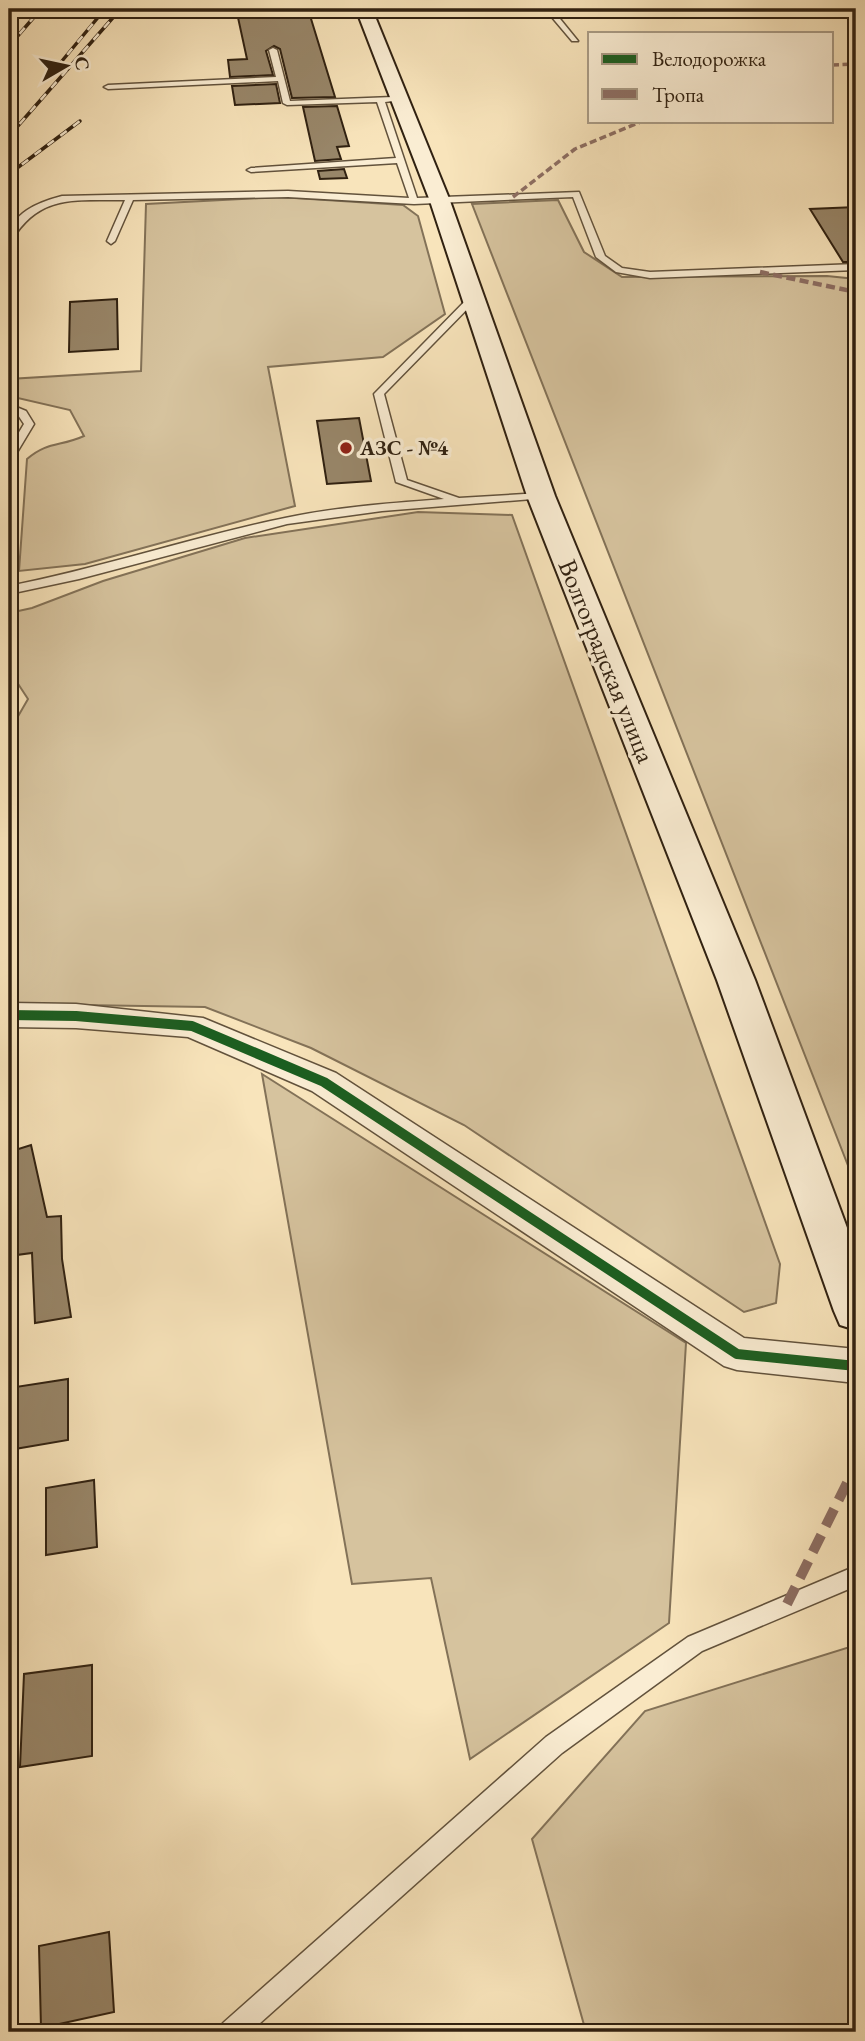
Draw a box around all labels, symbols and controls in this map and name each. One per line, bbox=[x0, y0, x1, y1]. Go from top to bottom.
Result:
north arrow bbox=[32, 32, 102, 102]
legend bbox=[588, 32, 834, 122]
text: Велодорожка bbox=[652, 45, 767, 72]
text: С bbox=[69, 55, 96, 72]
text: Тропа bbox=[652, 81, 705, 108]
place label: АЗС - №4 bbox=[359, 434, 449, 461]
marker: АЗС - №4 bbox=[338, 440, 354, 456]
street label: Волгоградская улица bbox=[551, 554, 664, 768]

